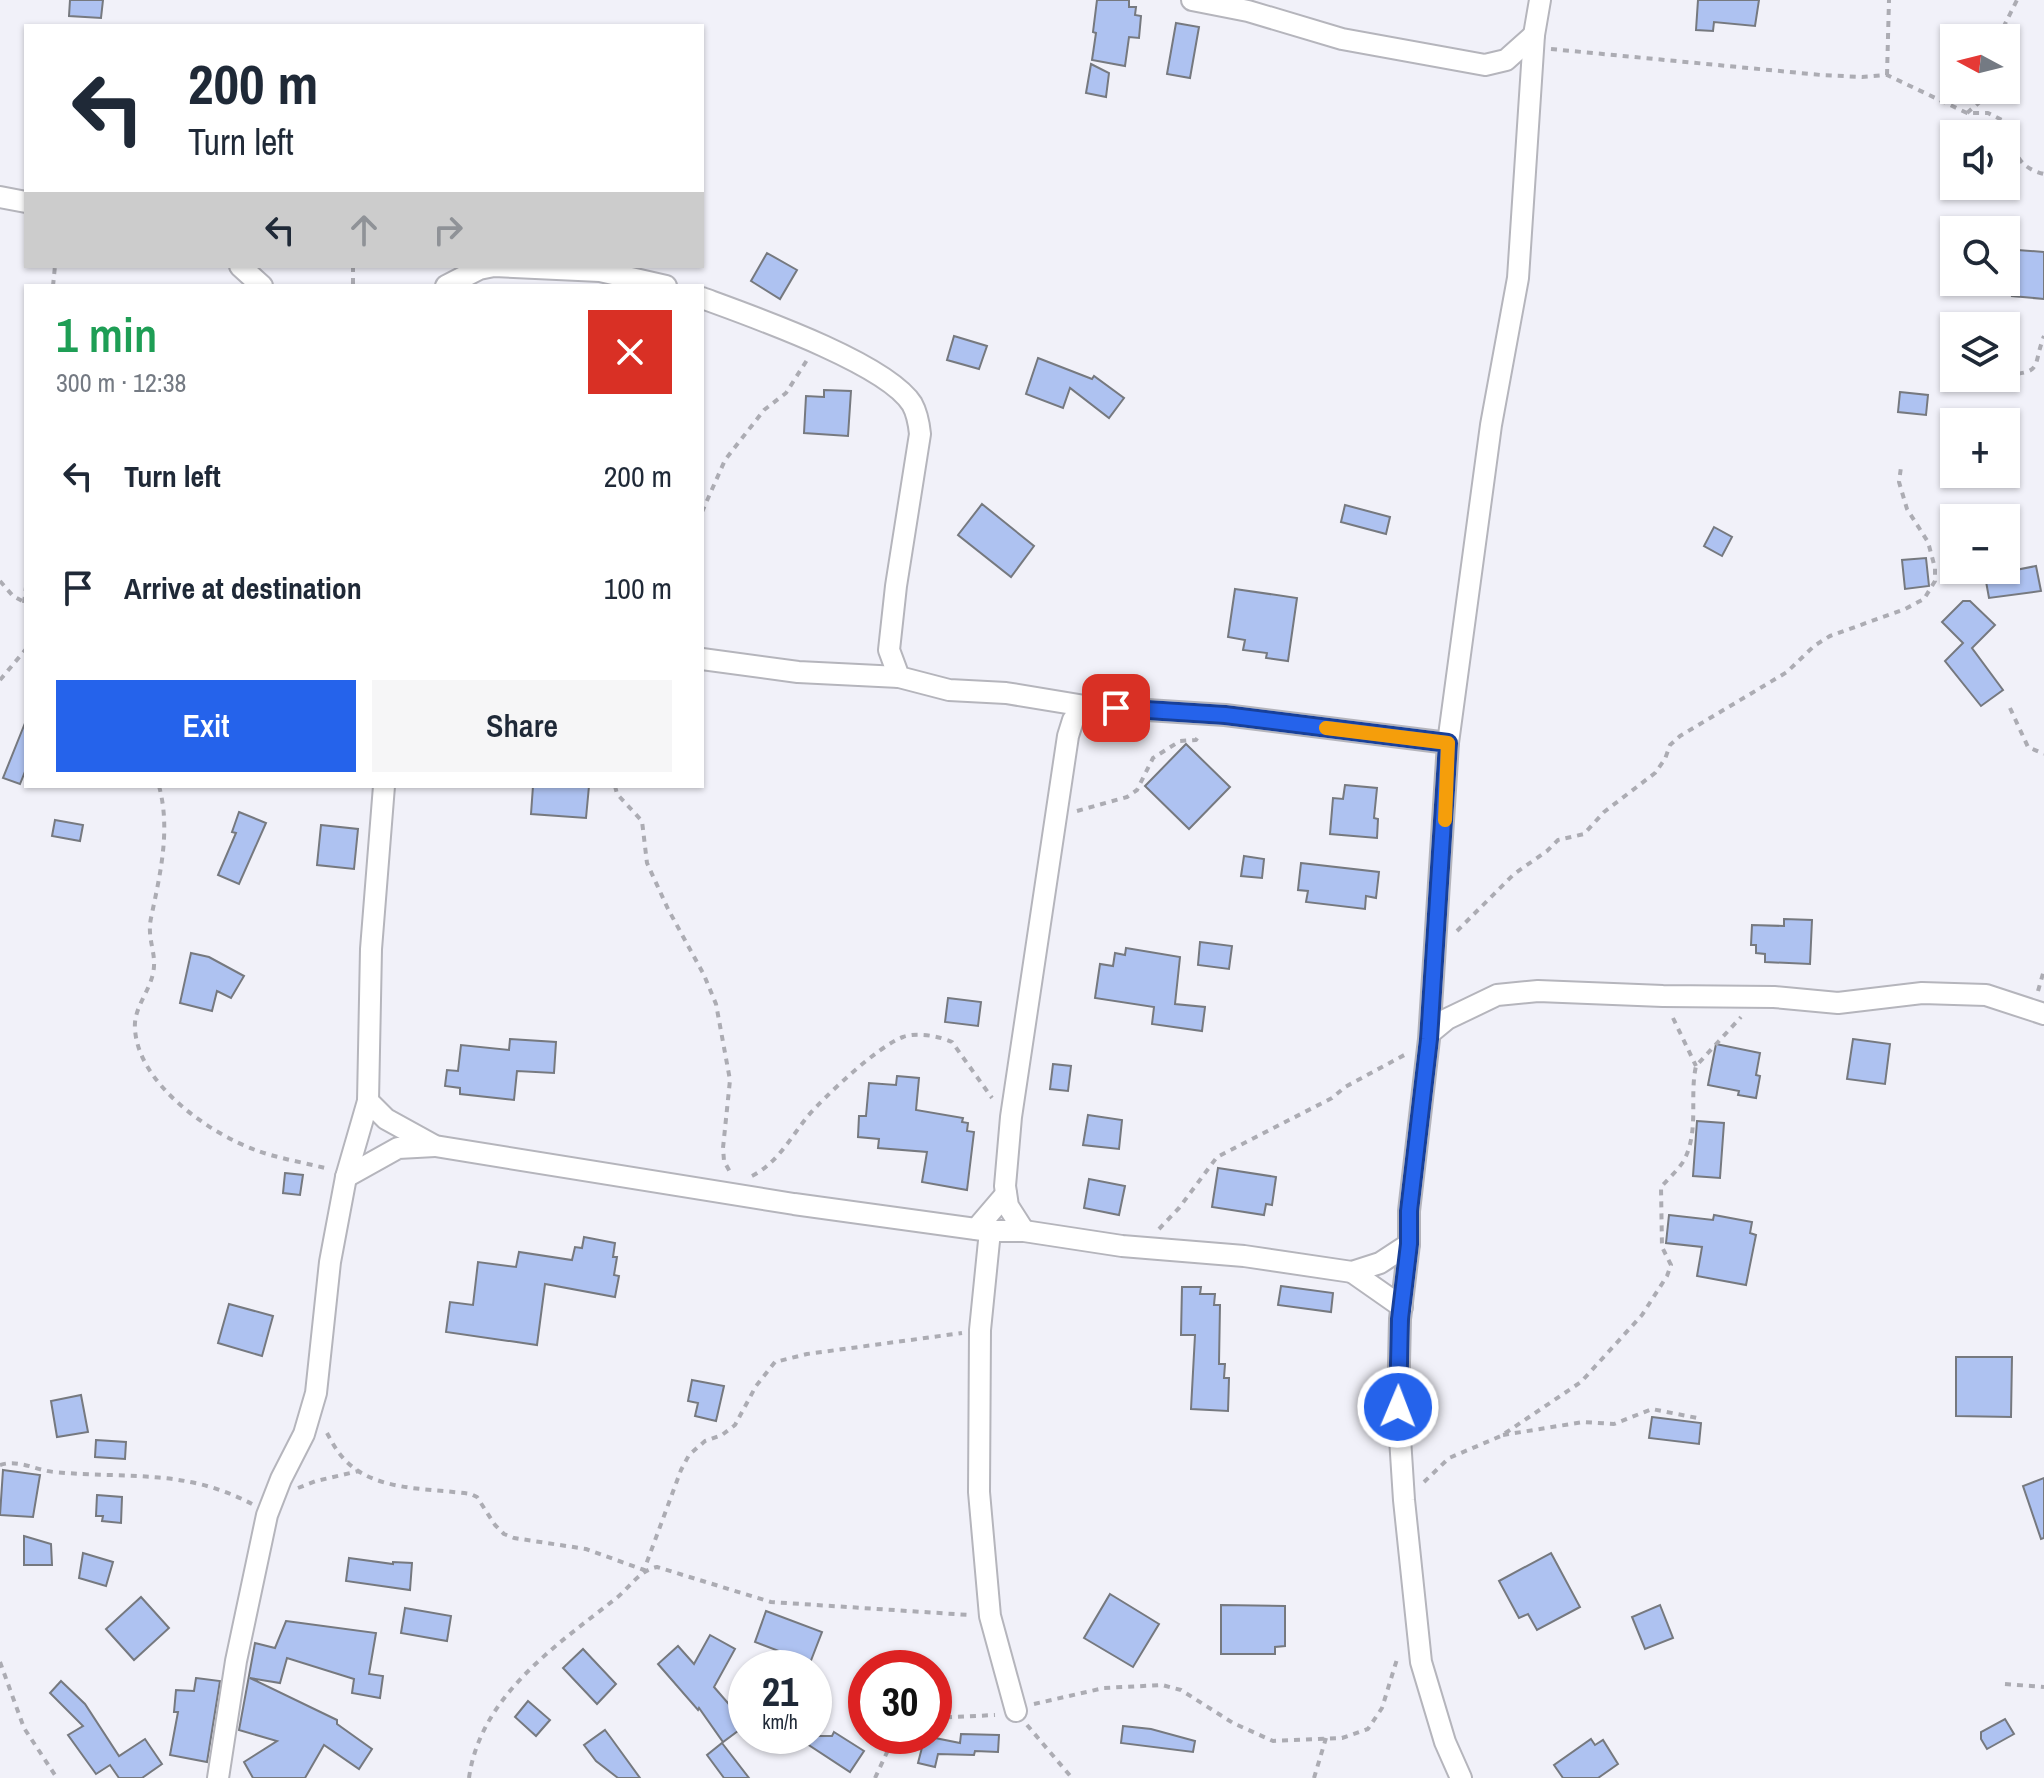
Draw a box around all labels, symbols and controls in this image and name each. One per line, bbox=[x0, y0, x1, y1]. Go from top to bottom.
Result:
north arrow bbox=[1940, 24, 2020, 104]
map controls bbox=[1940, 24, 2020, 584]
text: 200 m bbox=[188, 46, 318, 121]
icon: left bbox=[56, 56, 160, 160]
text: Turn left bbox=[188, 118, 294, 166]
button: sound bbox=[1940, 120, 2020, 200]
icon: left bbox=[258, 208, 302, 252]
icon: ahead bbox=[342, 208, 386, 252]
icon: right bbox=[426, 208, 470, 252]
button: search bbox=[1940, 216, 2020, 296]
text: 1 min bbox=[56, 302, 157, 367]
button: close bbox=[588, 310, 672, 394]
button: layers bbox=[1940, 312, 2020, 392]
text: 300 m · 12:38 bbox=[56, 365, 186, 400]
button: + bbox=[1940, 408, 2020, 488]
icon: left bbox=[56, 454, 100, 498]
text: Turn left bbox=[124, 456, 221, 496]
text: 200 m bbox=[604, 456, 672, 496]
button: − bbox=[1940, 504, 2020, 584]
icon: arrive bbox=[56, 566, 100, 610]
text: Arrive at destination bbox=[124, 568, 362, 608]
text: 100 m bbox=[604, 568, 672, 608]
pin bbox=[1082, 674, 1150, 742]
button: Exit bbox=[56, 680, 356, 772]
button: Share bbox=[372, 680, 672, 772]
icon: arrive bbox=[1094, 686, 1138, 730]
position arrow bbox=[1356, 1365, 1440, 1449]
speed limit sign: 30 bbox=[848, 1650, 952, 1754]
text: 21 bbox=[762, 1665, 798, 1718]
text: km/h bbox=[762, 1708, 798, 1735]

